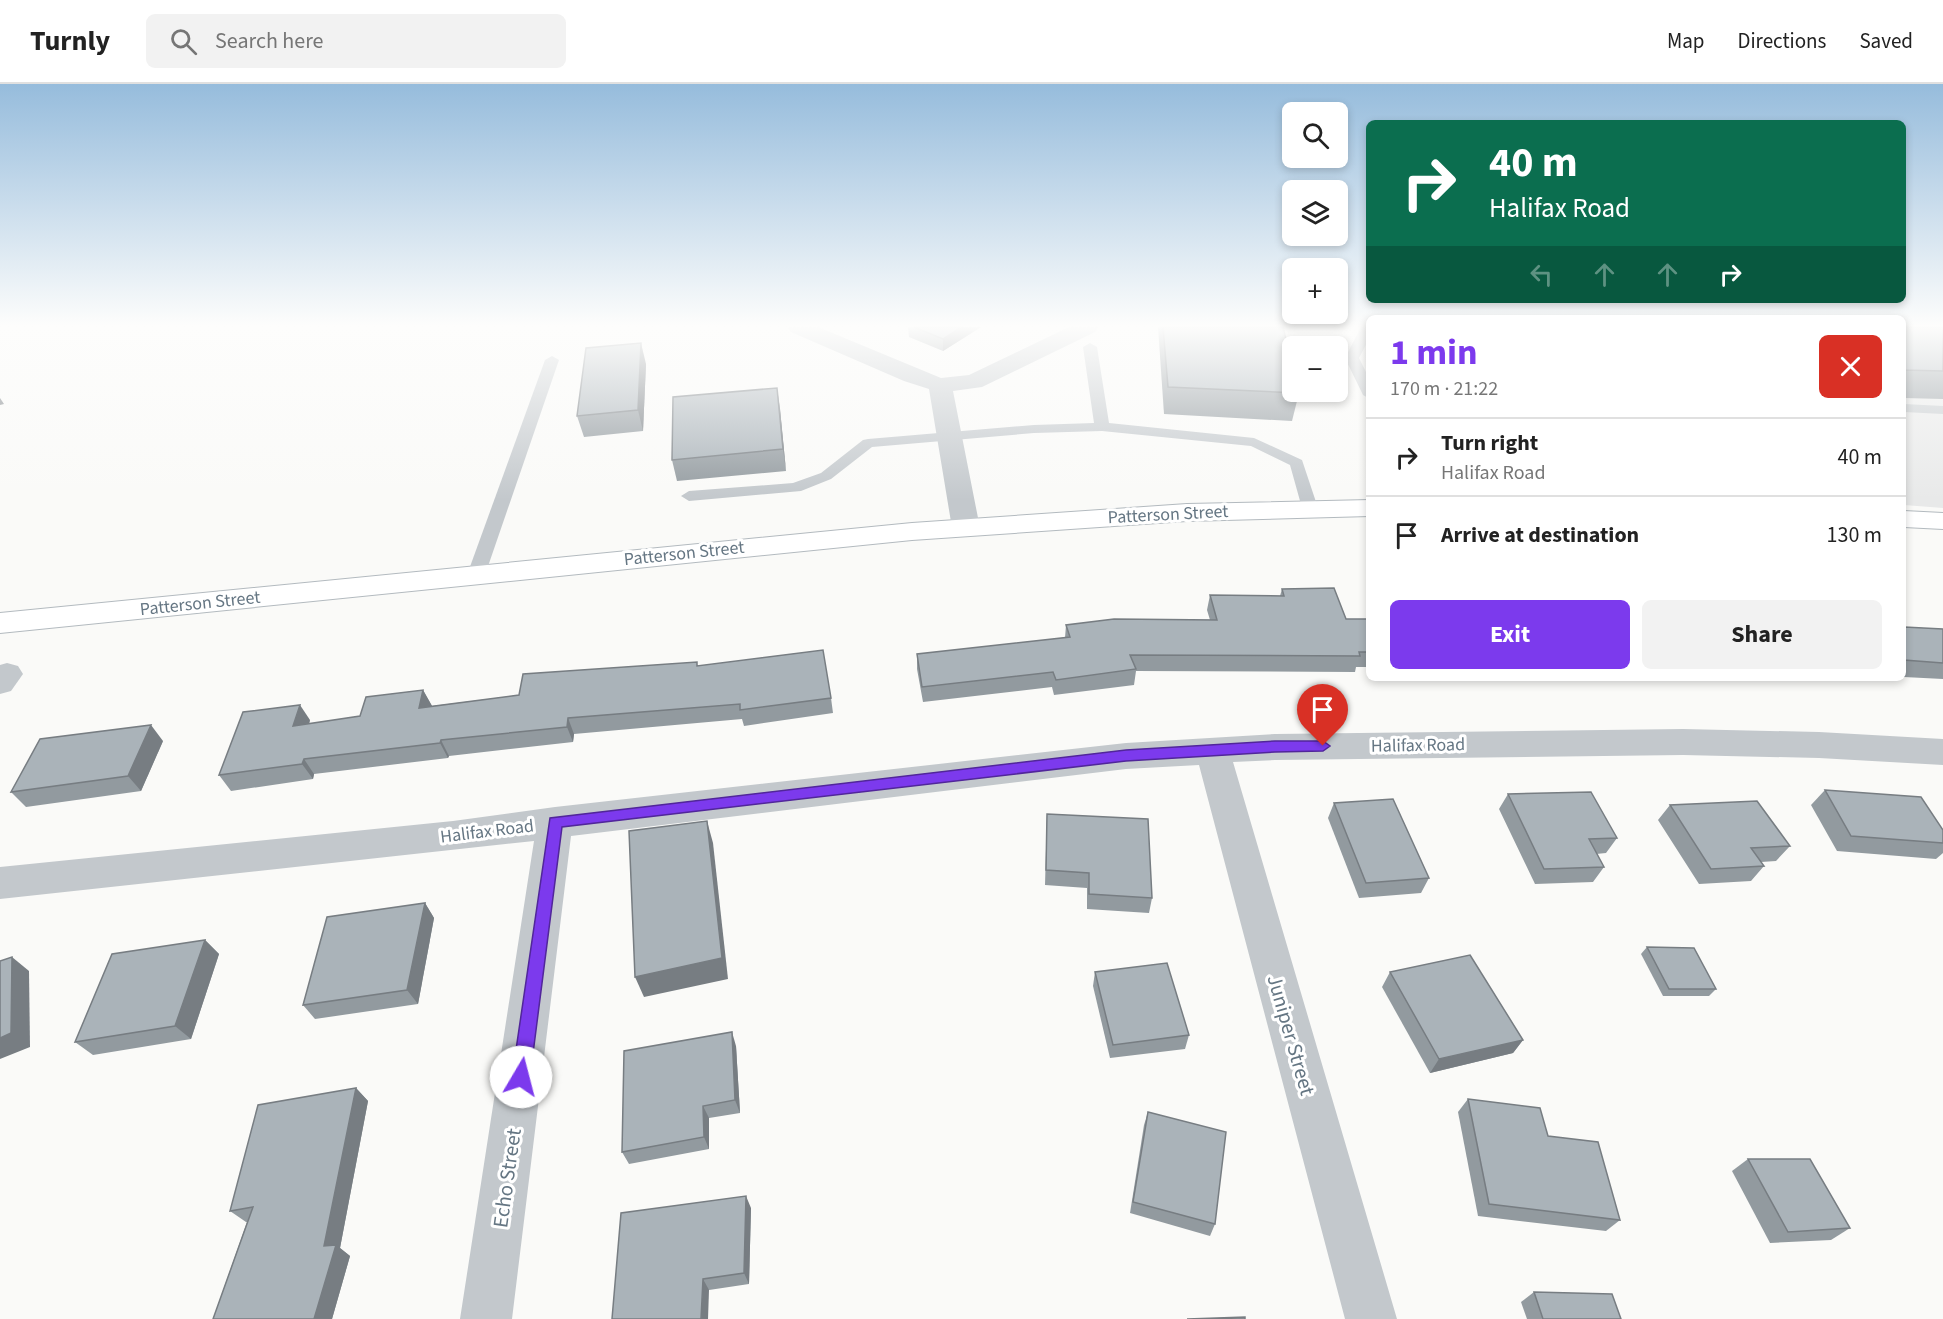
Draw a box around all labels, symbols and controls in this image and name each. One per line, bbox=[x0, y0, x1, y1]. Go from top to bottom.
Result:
search box bbox=[146, 14, 566, 68]
text: Turnly bbox=[30, 21, 110, 61]
icon: search bbox=[167, 25, 200, 58]
text: Search here bbox=[215, 25, 324, 57]
text: Map bbox=[1667, 26, 1705, 56]
text: Directions bbox=[1738, 26, 1826, 56]
text: Saved bbox=[1859, 26, 1913, 56]
map controls bbox=[1282, 102, 1348, 402]
button: search bbox=[1282, 102, 1348, 168]
text: 40 m bbox=[1489, 133, 1578, 193]
icon: right bbox=[1390, 144, 1468, 222]
button: layers bbox=[1282, 180, 1348, 246]
text: Halifax Road bbox=[1489, 189, 1630, 228]
button: + bbox=[1282, 258, 1348, 324]
icon: left bbox=[1525, 258, 1558, 291]
icon: ahead bbox=[1588, 258, 1621, 291]
icon: ahead bbox=[1651, 258, 1684, 291]
icon: right bbox=[1714, 258, 1747, 291]
text: 1 min bbox=[1390, 327, 1478, 378]
button: close bbox=[1819, 335, 1882, 398]
button: − bbox=[1282, 336, 1348, 402]
text: 170 m · 21:22 bbox=[1390, 375, 1498, 403]
text: Turn right bbox=[1441, 427, 1538, 459]
icon: right bbox=[1390, 441, 1423, 474]
text: 40 m bbox=[1837, 441, 1882, 473]
text: Halifax Road bbox=[1441, 459, 1546, 487]
street label: Patterson Street bbox=[1107, 499, 1229, 530]
icon: arrive bbox=[1390, 519, 1423, 552]
text: Arrive at destination bbox=[1441, 519, 1639, 551]
text: 130 m bbox=[1827, 519, 1882, 551]
street label: Patterson Street bbox=[623, 535, 745, 572]
street label: Patterson Street bbox=[139, 585, 261, 622]
button: Exit bbox=[1390, 600, 1630, 669]
button: Share bbox=[1642, 600, 1882, 669]
pin bbox=[1297, 684, 1348, 746]
icon: arrive bbox=[1306, 693, 1339, 726]
street label: Halifax Road bbox=[1371, 732, 1465, 759]
street label: Halifax Road bbox=[439, 813, 535, 850]
street label: Juniper Street bbox=[1259, 971, 1323, 1099]
position arrow bbox=[489, 1045, 553, 1109]
street label: Echo Street bbox=[485, 1126, 529, 1230]

